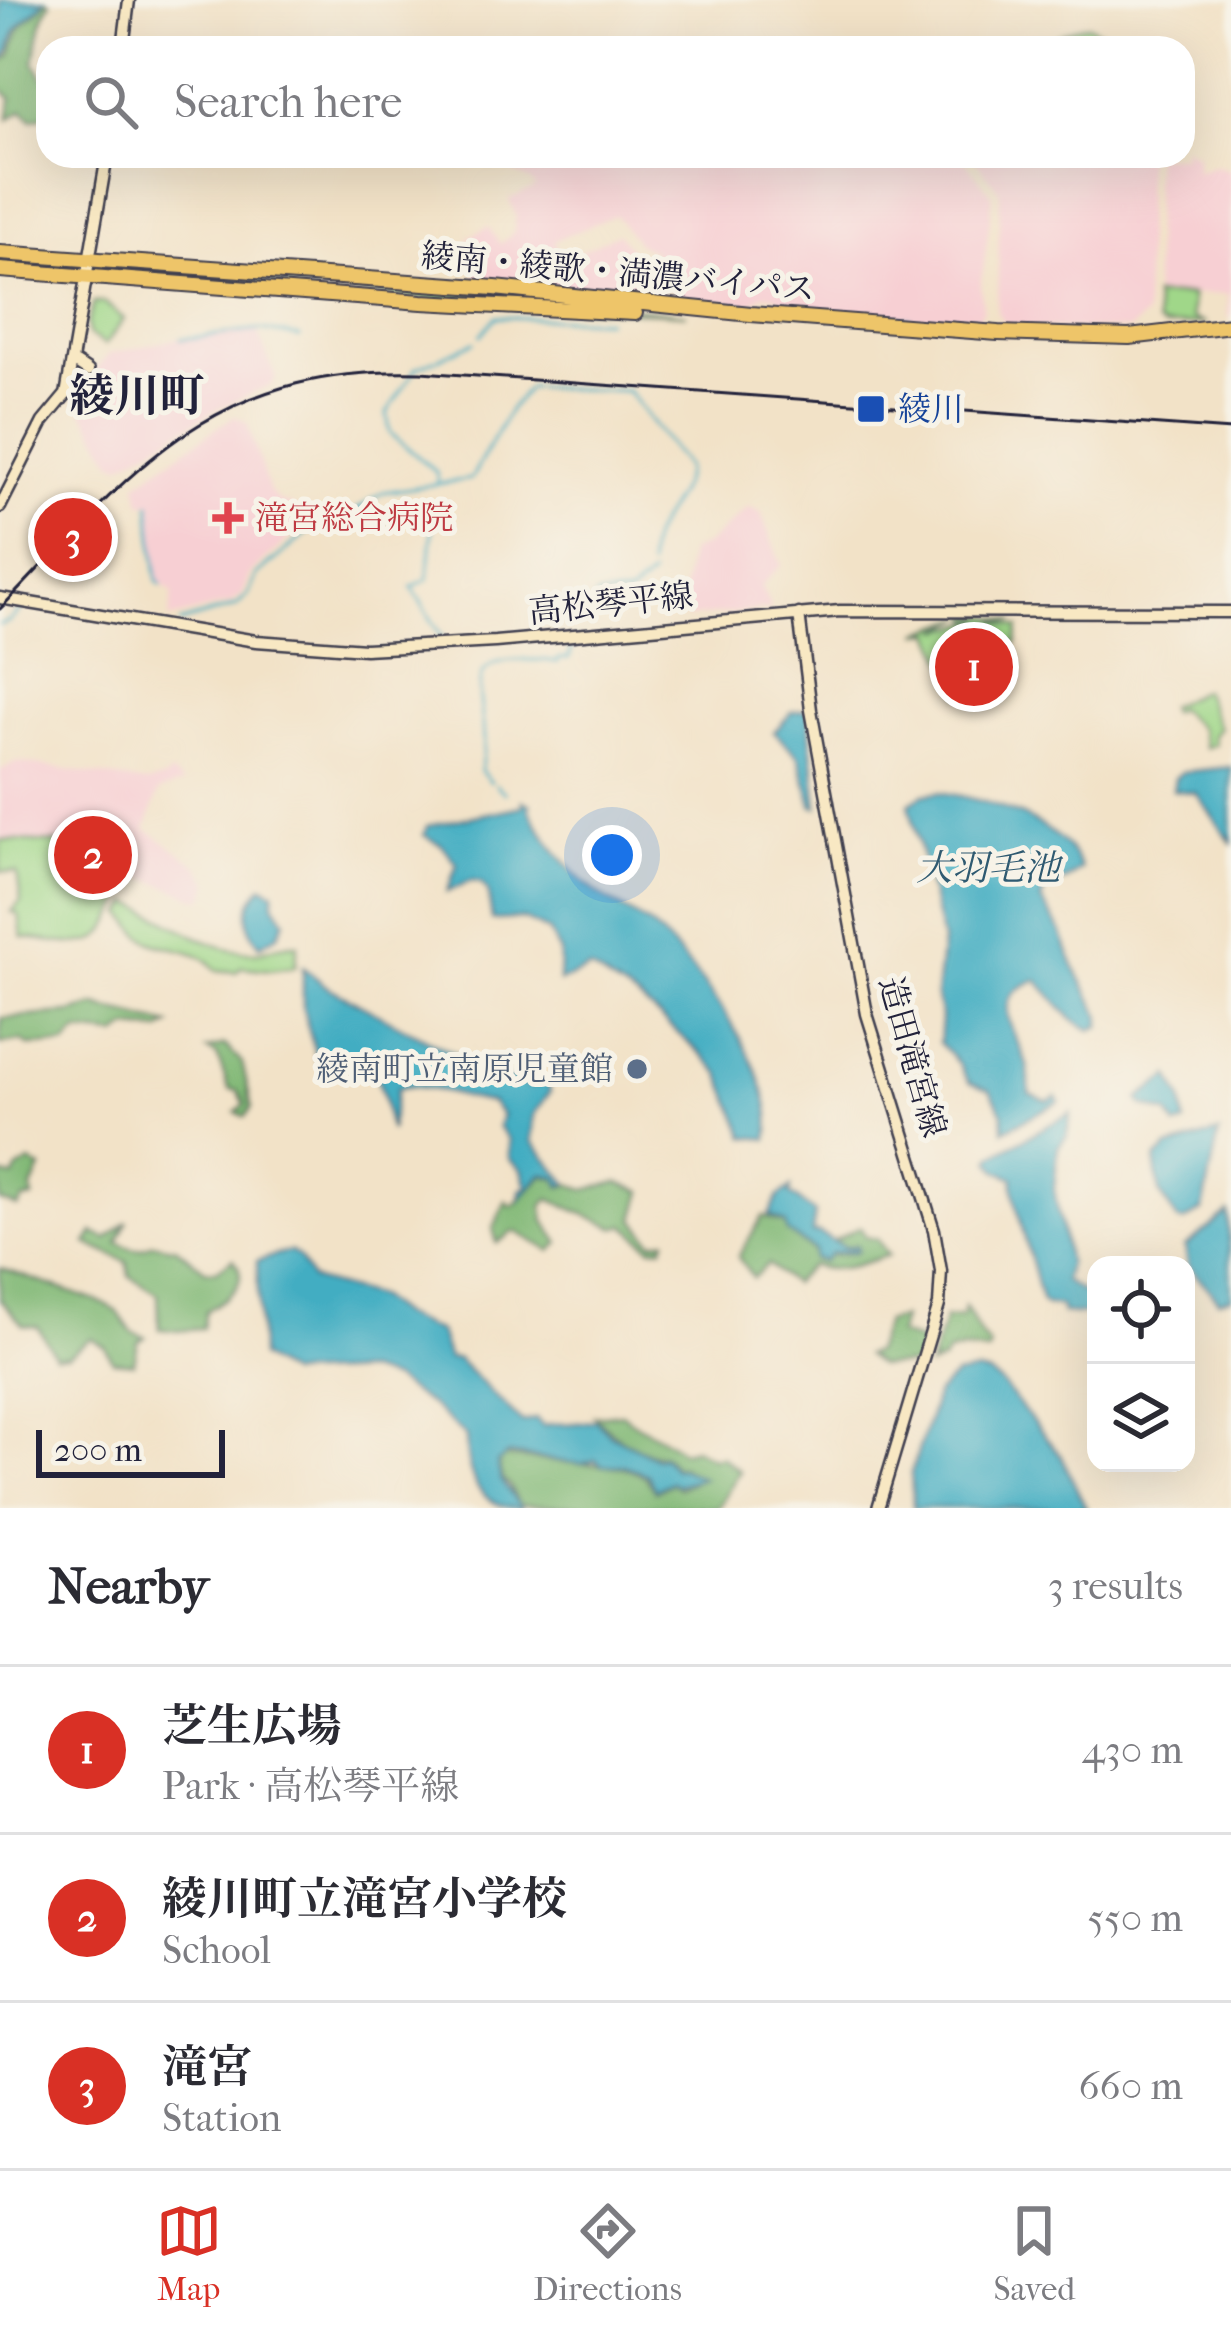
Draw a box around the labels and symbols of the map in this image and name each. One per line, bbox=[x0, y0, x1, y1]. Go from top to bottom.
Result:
street label: 綾南・綾歌・満濃バイパス bbox=[419, 236, 817, 310]
district label: 綾川町 bbox=[69, 370, 205, 423]
place label: 綾川 bbox=[898, 390, 964, 429]
marker: 綾川 bbox=[855, 393, 887, 425]
pin: 3 bbox=[34, 492, 112, 582]
place label: 滝宮総合病院 bbox=[255, 499, 453, 538]
marker: 滝宮総合病院 bbox=[212, 502, 244, 534]
street label: 高松琴平線 bbox=[527, 576, 695, 632]
pin: 1 bbox=[935, 622, 1013, 712]
pin: 2 bbox=[54, 810, 132, 900]
your location bbox=[582, 825, 642, 885]
water label: 大羽毛池 bbox=[916, 847, 1064, 889]
street label: 造田滝宮線 bbox=[871, 972, 953, 1142]
place label: 綾南町立南原児童館 bbox=[316, 1050, 613, 1089]
marker: 綾南町立南原児童館 bbox=[624, 1056, 650, 1082]
scale bar bbox=[36, 1424, 225, 1477]

